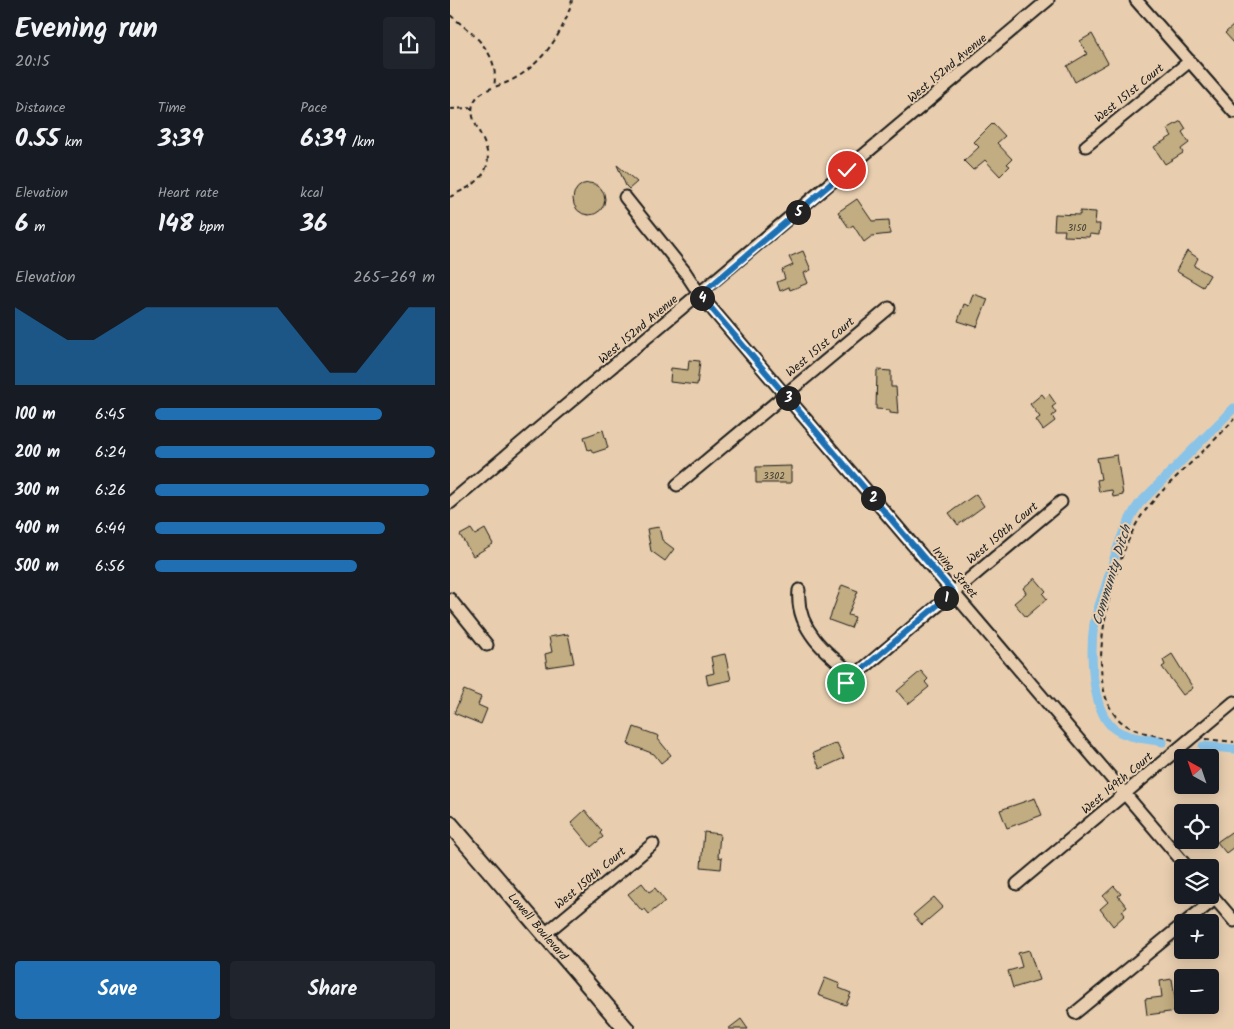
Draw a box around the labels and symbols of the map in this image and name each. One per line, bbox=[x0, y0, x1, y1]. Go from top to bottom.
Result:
street label: West 152nd Avenue bbox=[903, 29, 992, 107]
street label: West 151st Court bbox=[1090, 59, 1169, 127]
pin bbox=[826, 149, 868, 191]
pin: 5 bbox=[786, 200, 810, 224]
house number: 3150 bbox=[1067, 220, 1087, 236]
pin: 4 bbox=[690, 286, 714, 310]
street label: West 152nd Avenue bbox=[594, 290, 683, 368]
street label: West 151st Court bbox=[782, 313, 859, 382]
pin: 3 bbox=[776, 386, 800, 410]
house number: 3302 bbox=[763, 468, 785, 484]
pin: 2 bbox=[860, 486, 886, 510]
street label: West 150th Court bbox=[962, 497, 1043, 569]
water label: Community Ditch bbox=[1086, 521, 1138, 628]
street label: Irving Street bbox=[927, 542, 982, 603]
pin: 1 bbox=[934, 586, 958, 610]
pin bbox=[825, 662, 867, 704]
street label: West 149th Court bbox=[1077, 747, 1158, 819]
north arrow bbox=[1174, 749, 1219, 794]
street label: West 150th Court bbox=[550, 842, 631, 914]
street label: Lowell Boulevard bbox=[503, 889, 573, 966]

